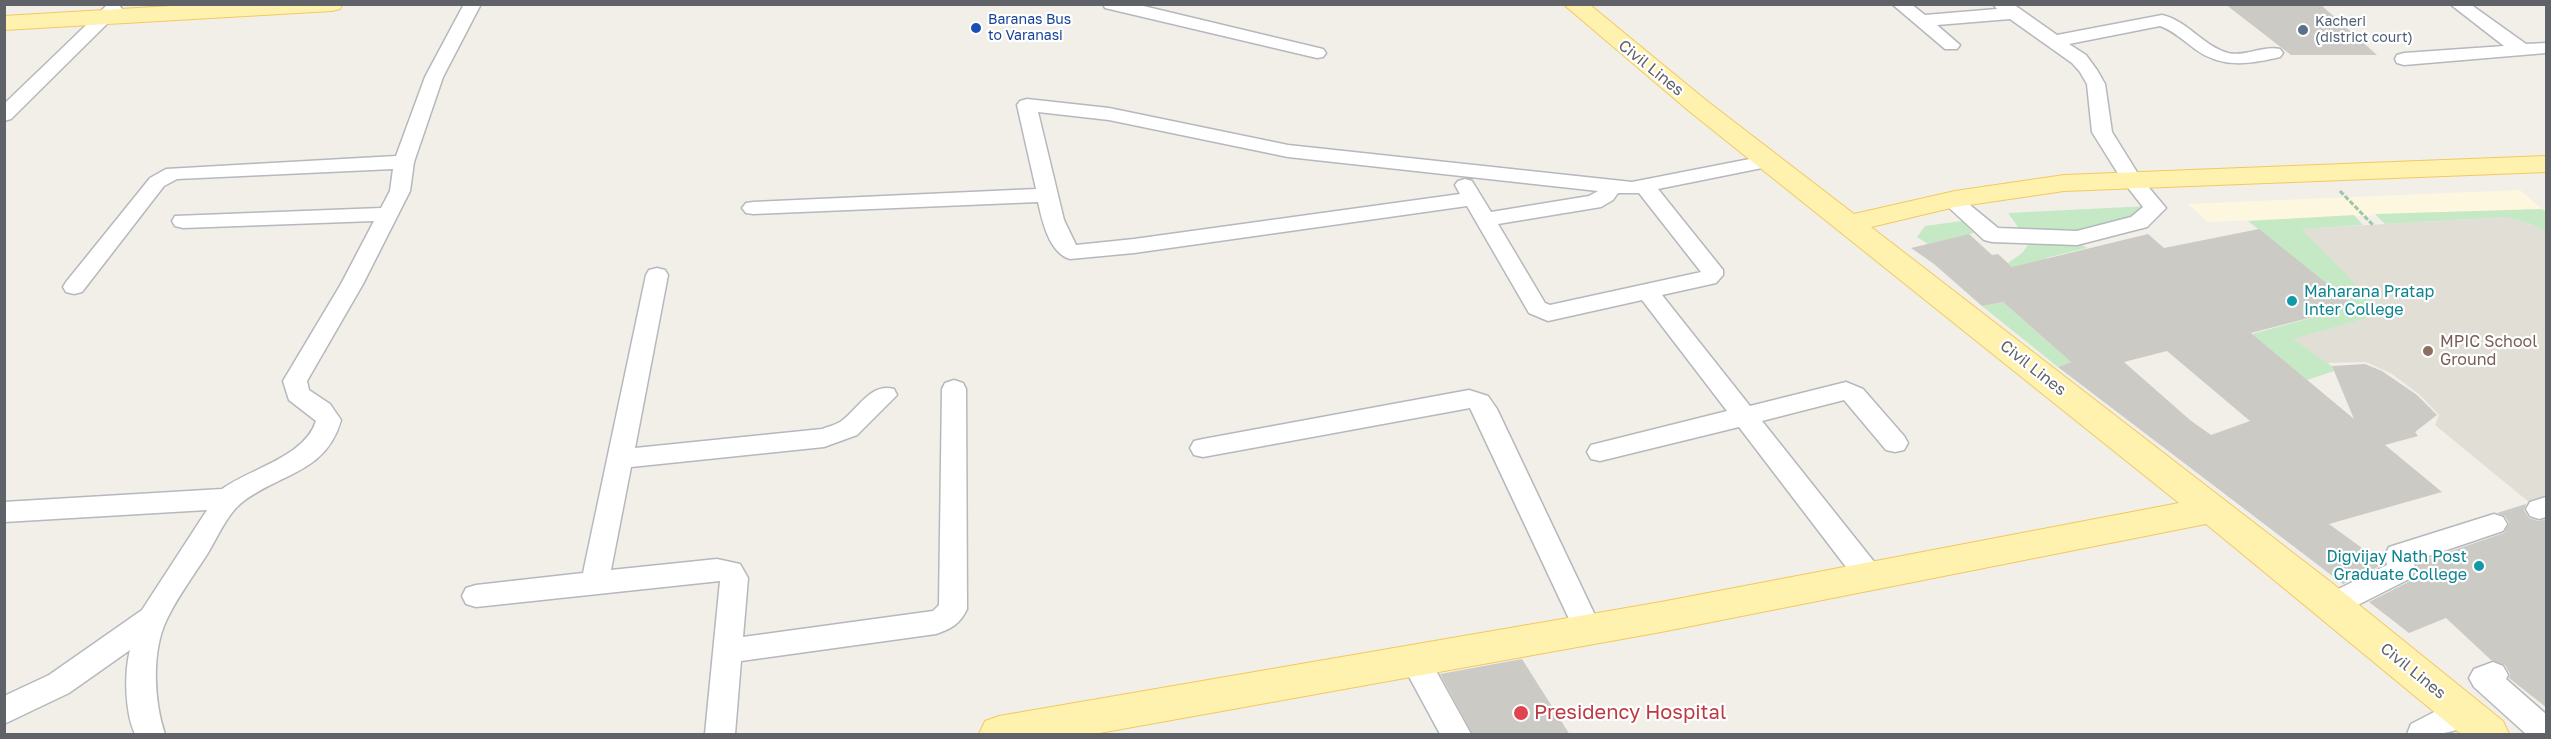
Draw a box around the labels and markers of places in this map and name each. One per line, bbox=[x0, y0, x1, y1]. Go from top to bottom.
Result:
place label: Baranas Bus to Varanasi bbox=[988, 12, 1071, 44]
place label: Kacheri (district court) bbox=[2315, 14, 2413, 46]
marker: Baranas Bus to Varanasi bbox=[969, 21, 983, 35]
marker: Kacheri (district court) bbox=[2296, 23, 2310, 37]
place label: Maharana Pratap Inter College bbox=[2304, 282, 2434, 320]
marker: Maharana Pratap Inter College bbox=[2285, 294, 2299, 308]
place label: MPIC School Ground bbox=[2440, 332, 2537, 370]
marker: MPIC School Ground bbox=[2421, 344, 2435, 358]
place label: Digvijay Nath Post Graduate College bbox=[2326, 547, 2467, 585]
marker: Digvijay Nath Post Graduate College bbox=[2472, 559, 2486, 573]
place label: Presidency Hospital bbox=[1534, 701, 1726, 725]
marker: Presidency Hospital bbox=[1512, 704, 1530, 722]

